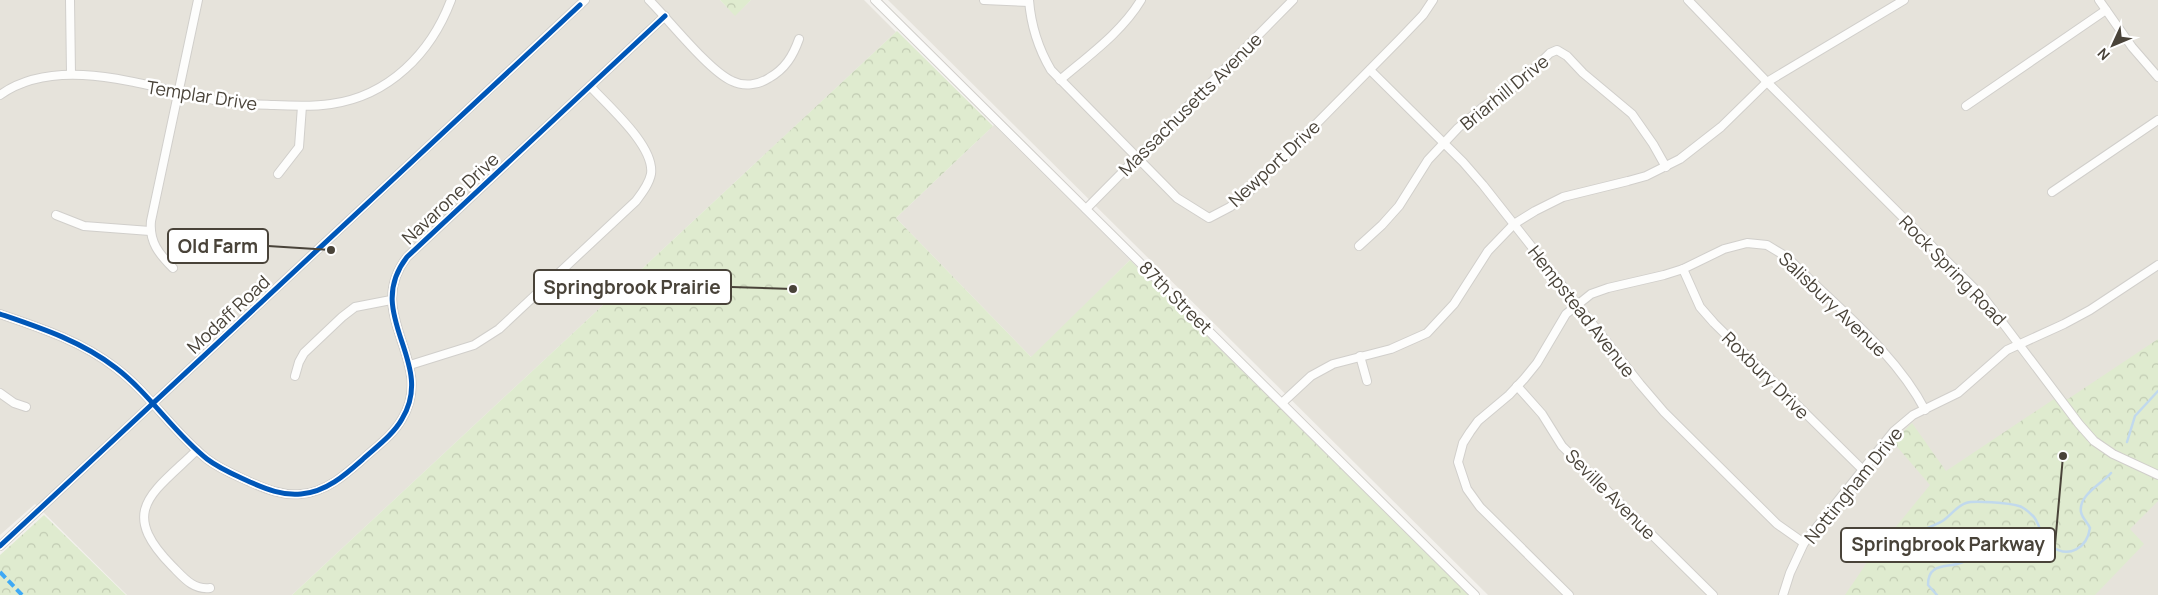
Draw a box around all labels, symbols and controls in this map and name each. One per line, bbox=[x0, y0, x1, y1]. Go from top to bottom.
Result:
north arrow bbox=[2088, 20, 2138, 70]
street label: Massachusetts Avenue bbox=[1113, 27, 1267, 181]
text: N bbox=[2093, 44, 2114, 65]
street label: Briarhill Drive bbox=[1455, 49, 1553, 135]
street label: Templar Drive bbox=[145, 74, 259, 116]
street label: Newport Drive bbox=[1223, 114, 1325, 212]
street label: Navarone Drive bbox=[396, 147, 504, 249]
street label: Rock Spring Road bbox=[1894, 210, 2012, 330]
callout: Old Farm bbox=[168, 229, 268, 263]
text: Old Farm bbox=[178, 233, 258, 259]
street label: Hempstead Avenue bbox=[1523, 240, 1641, 382]
street label: Salisbury Avenue bbox=[1774, 246, 1892, 362]
street label: 87th Street bbox=[1134, 255, 1218, 339]
street label: Modaff Road bbox=[182, 270, 274, 358]
callout: Springbrook Prairie bbox=[534, 270, 731, 304]
text: Springbrook Prairie bbox=[543, 274, 721, 300]
street label: Roxbury Drive bbox=[1717, 326, 1815, 424]
street label: Nottingham Drive bbox=[1799, 422, 1907, 548]
street label: Seville Avenue bbox=[1561, 444, 1661, 544]
callout: Springbrook Parkway bbox=[1841, 528, 2055, 562]
text: Springbrook Parkway bbox=[1851, 531, 2045, 557]

